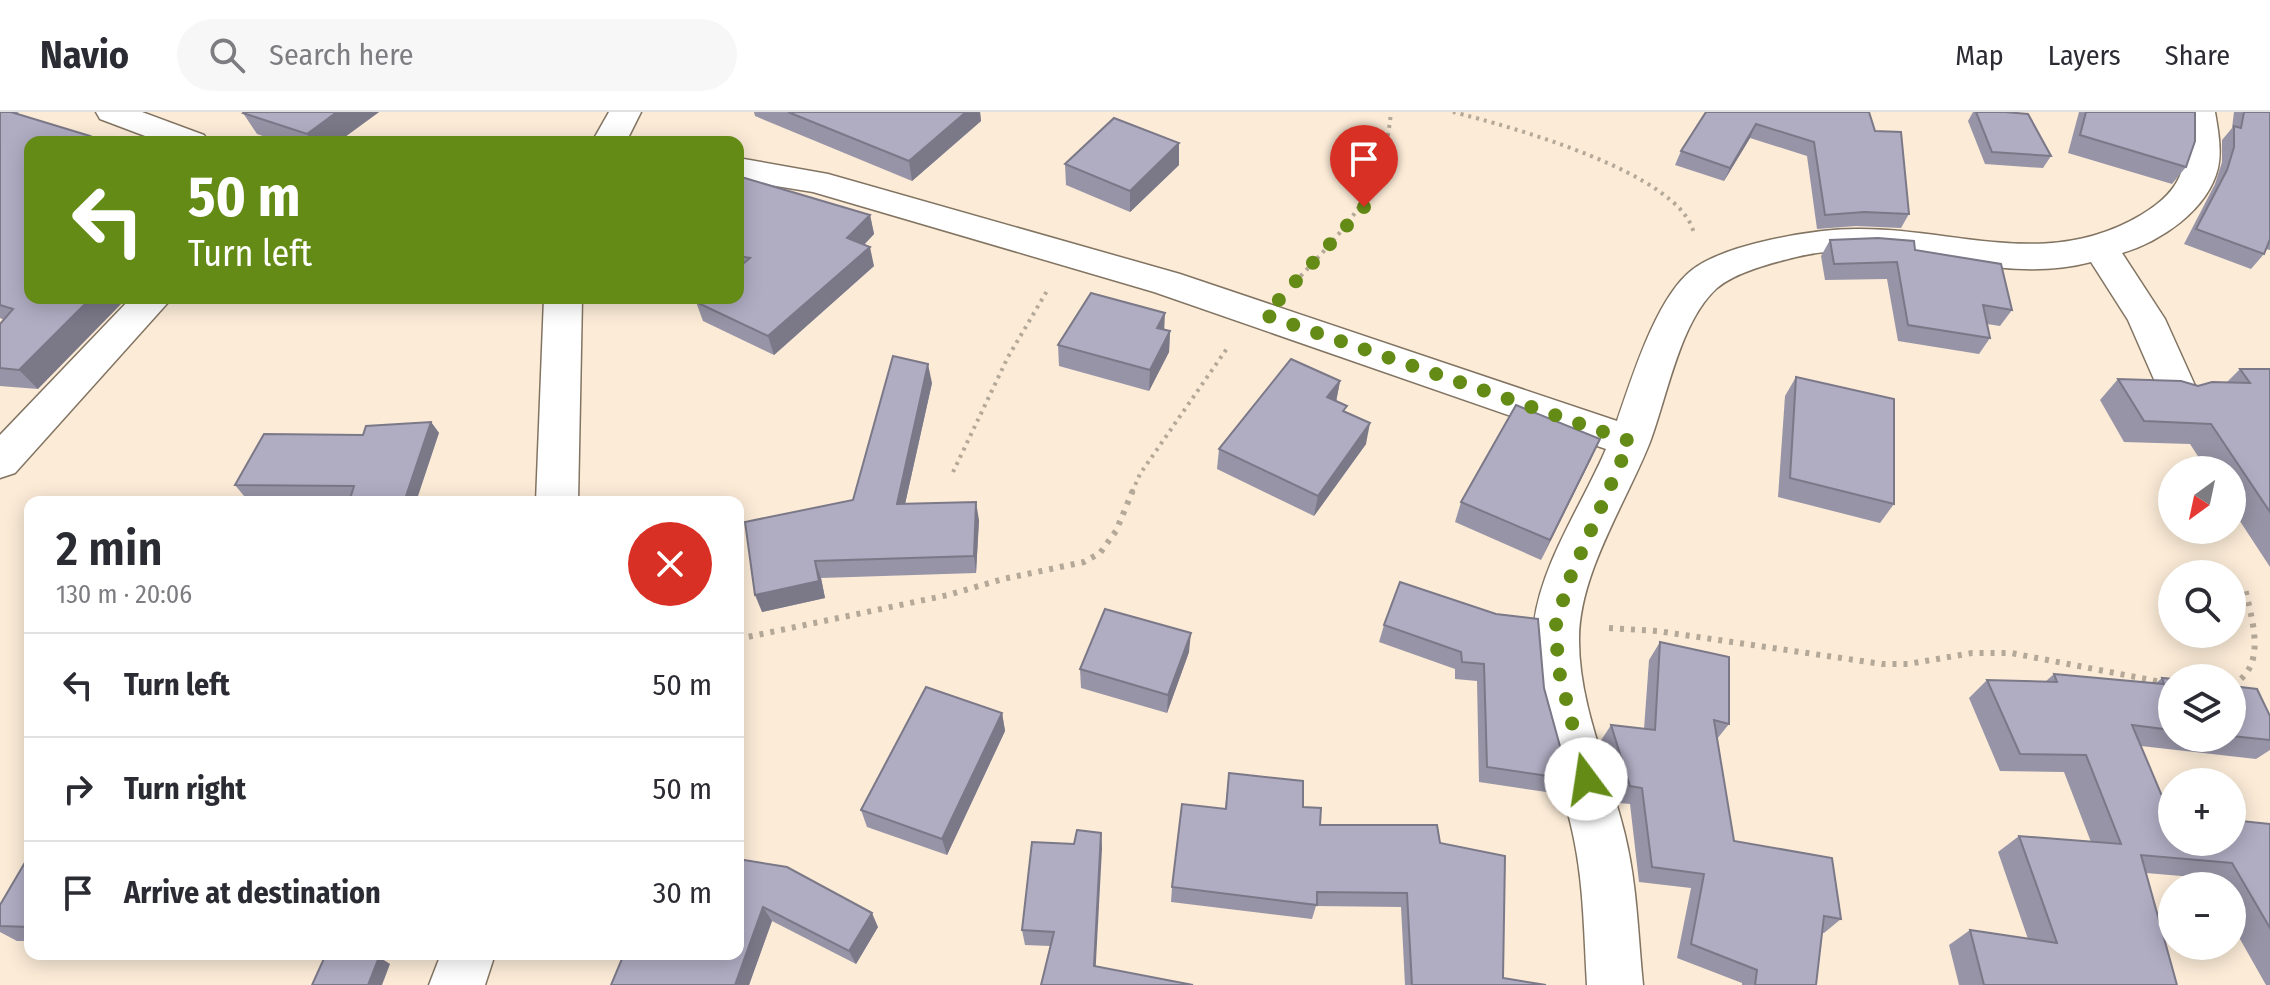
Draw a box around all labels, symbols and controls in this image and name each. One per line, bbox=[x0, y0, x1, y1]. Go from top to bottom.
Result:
search box bbox=[177, 19, 737, 91]
text: Navio bbox=[40, 32, 129, 78]
icon: search bbox=[205, 33, 249, 77]
text: Search here bbox=[269, 37, 414, 73]
text: Map bbox=[1955, 39, 2004, 72]
text: Layers bbox=[2048, 39, 2121, 72]
text: Share bbox=[2165, 39, 2230, 72]
pin bbox=[1330, 125, 1398, 207]
icon: arrive bbox=[1342, 137, 1386, 181]
text: 50 m bbox=[188, 164, 300, 231]
icon: left bbox=[56, 168, 160, 272]
text: Turn left bbox=[188, 232, 312, 276]
north arrow bbox=[2158, 456, 2246, 544]
map controls bbox=[2158, 456, 2246, 960]
text: 2 min bbox=[56, 520, 163, 578]
button: close bbox=[628, 522, 712, 606]
button: search bbox=[2158, 560, 2246, 648]
text: 130 m · 20:06 bbox=[56, 579, 192, 610]
icon: left bbox=[56, 663, 100, 707]
button: layers bbox=[2158, 664, 2246, 752]
text: Turn left bbox=[124, 667, 230, 703]
text: 50 m bbox=[652, 667, 712, 703]
position arrow bbox=[1544, 737, 1628, 821]
icon: right bbox=[56, 767, 100, 811]
button: + bbox=[2158, 768, 2246, 856]
text: Turn right bbox=[124, 771, 246, 807]
text: 50 m bbox=[652, 771, 712, 807]
icon: arrive bbox=[56, 871, 100, 915]
button: − bbox=[2158, 872, 2246, 960]
text: Arrive at destination bbox=[124, 875, 381, 911]
text: 30 m bbox=[653, 875, 712, 911]

